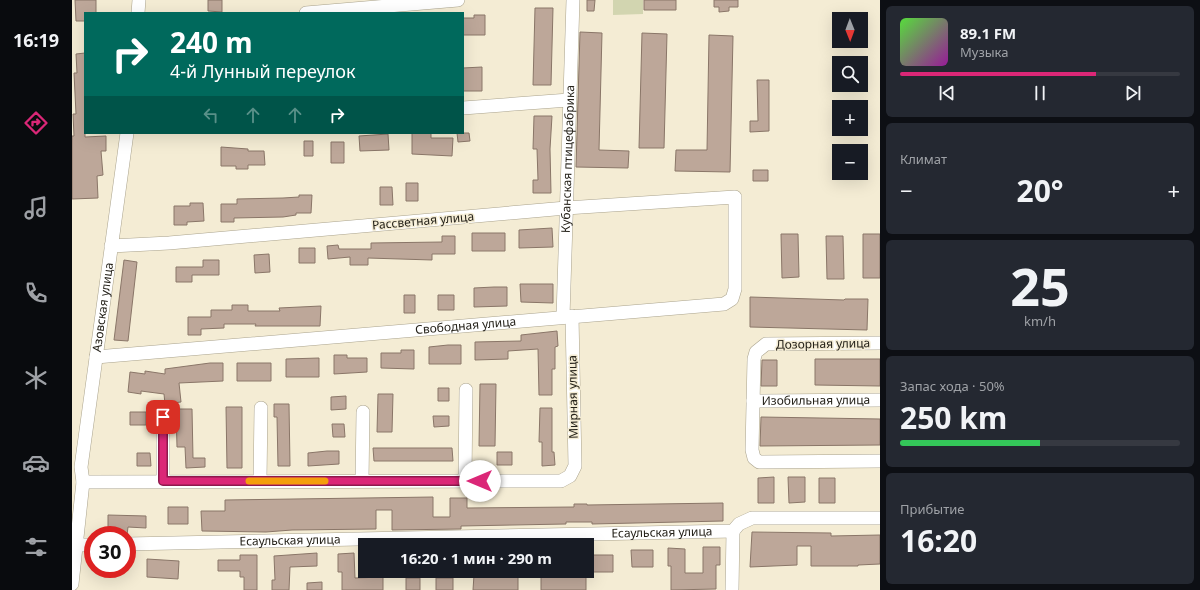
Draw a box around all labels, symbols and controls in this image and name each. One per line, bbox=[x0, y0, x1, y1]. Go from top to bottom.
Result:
north arrow bbox=[832, 12, 868, 48]
map controls bbox=[832, 12, 868, 180]
text: 240 m bbox=[170, 23, 253, 61]
text: 89.1 FM bbox=[960, 23, 1016, 43]
text: 16:19 bbox=[13, 28, 59, 52]
icon: right bbox=[104, 28, 156, 80]
text: Музыка bbox=[960, 43, 1009, 61]
button: search bbox=[832, 56, 868, 92]
text: 4-й Лунный переулок bbox=[170, 59, 356, 83]
icon: previous bbox=[936, 82, 958, 104]
icon: pause bbox=[1029, 82, 1051, 104]
icon: next bbox=[1122, 82, 1144, 104]
street label: Кубанская птицефабрика bbox=[557, 85, 578, 233]
button: + bbox=[832, 100, 868, 136]
icon: left bbox=[200, 104, 222, 126]
icon: ahead bbox=[242, 104, 264, 126]
icon: ahead bbox=[284, 104, 306, 126]
icon: right bbox=[326, 104, 348, 126]
icon: directions bbox=[22, 109, 50, 137]
button: − bbox=[832, 144, 868, 180]
text: Климат bbox=[900, 150, 947, 168]
text: 20° bbox=[1016, 170, 1064, 211]
text: − bbox=[900, 175, 913, 205]
text: + bbox=[1167, 175, 1180, 205]
icon: music bbox=[22, 194, 50, 222]
street label: Рассветная улица bbox=[371, 208, 475, 233]
text: 25 bbox=[1010, 250, 1070, 321]
street label: Азовская улица bbox=[88, 261, 117, 353]
icon: phone bbox=[22, 279, 50, 307]
text: km/h bbox=[1024, 312, 1056, 330]
street label: Свободная улица bbox=[414, 313, 517, 338]
street label: Дозорная улица bbox=[776, 334, 870, 353]
street label: Мирная улица bbox=[563, 355, 582, 439]
icon: climate bbox=[22, 364, 50, 392]
text: Запас хода · 50% bbox=[900, 377, 1005, 395]
street label: Изобильная улица bbox=[762, 391, 870, 409]
text: 250 km bbox=[900, 397, 1007, 438]
pin bbox=[146, 400, 180, 434]
icon: arrive bbox=[152, 406, 174, 428]
icon: car bbox=[22, 449, 50, 477]
position arrow bbox=[459, 460, 501, 502]
text: Прибытие bbox=[900, 500, 964, 518]
text: 16:20 bbox=[900, 520, 977, 561]
street label: Есаульская улица bbox=[611, 522, 713, 542]
speed limit sign: 30 bbox=[84, 526, 136, 578]
street label: Есаульская улица bbox=[239, 530, 341, 550]
icon: filters bbox=[22, 533, 50, 561]
text: 16:20 · 1 мин · 290 m bbox=[400, 548, 552, 568]

